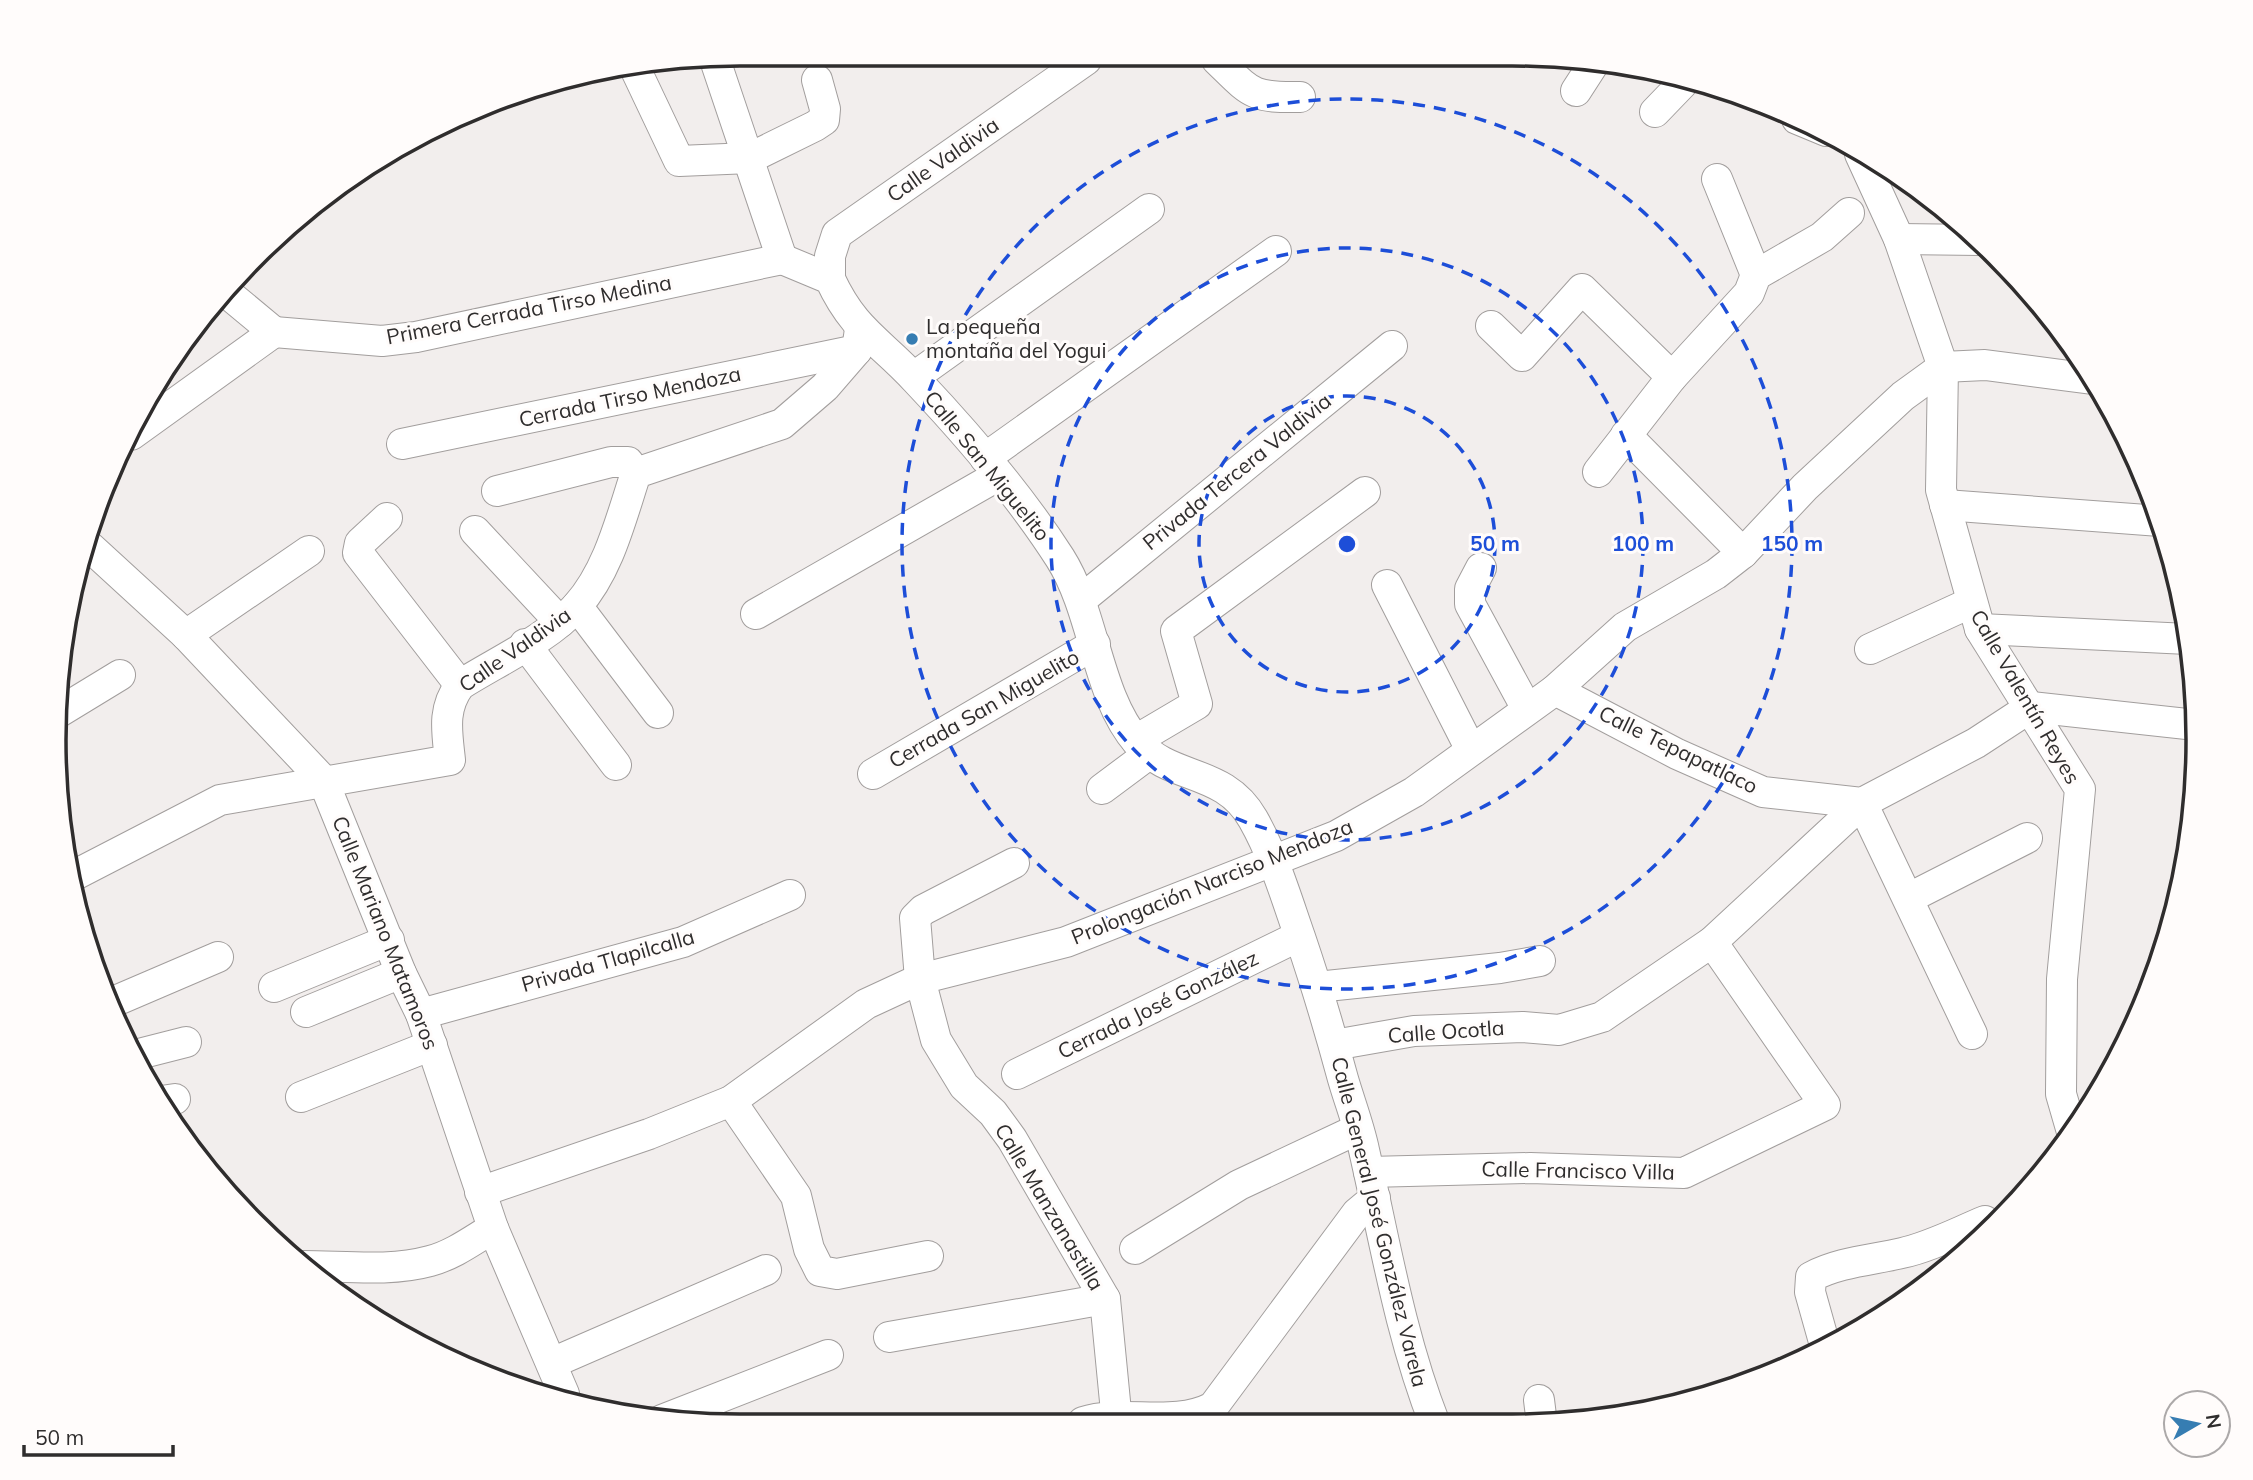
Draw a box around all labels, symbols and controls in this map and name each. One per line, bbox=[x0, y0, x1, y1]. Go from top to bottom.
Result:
street label: Calle Valdivia bbox=[881, 111, 1004, 207]
street label: Primera Cerrada Tirso Medina bbox=[384, 269, 674, 349]
place label: La pequeña montaña del Yogui bbox=[926, 313, 1106, 363]
marker: La pequeña montaña del Yogui bbox=[904, 331, 920, 347]
street label: Cerrada Tirso Mendoza bbox=[516, 360, 743, 432]
street label: Calle San Miguelito bbox=[919, 385, 1056, 546]
street label: Privada Tercera Valdivia bbox=[1137, 387, 1336, 555]
text: 50 m bbox=[1470, 530, 1520, 556]
text: 100 m bbox=[1612, 530, 1674, 556]
text: 150 m bbox=[1761, 530, 1823, 556]
centre of rings bbox=[1335, 532, 1359, 556]
street label: Calle Valdivia bbox=[453, 601, 576, 697]
street label: Calle Valentín Reyes bbox=[1965, 605, 2086, 788]
street label: Cerrada San Miguelito bbox=[884, 643, 1083, 773]
street label: Calle Tepapatlaco bbox=[1595, 699, 1762, 799]
street label: Calle Mariano Matamoros bbox=[327, 812, 445, 1053]
street label: Prolongación Narciso Mendoza bbox=[1067, 813, 1356, 950]
street label: Privada Tlapilcalla bbox=[518, 923, 697, 997]
street label: Cerrada José González bbox=[1053, 944, 1262, 1064]
street label: Calle Ocotla bbox=[1387, 1014, 1505, 1048]
street label: Calle General José González Varela bbox=[1326, 1054, 1434, 1390]
street label: Calle Manzanastilla bbox=[990, 1118, 1110, 1295]
street label: Calle Francisco Villa bbox=[1481, 1155, 1675, 1185]
north arrow bbox=[2162, 1389, 2232, 1459]
text: N bbox=[2201, 1412, 2227, 1430]
scale bar bbox=[24, 1414, 173, 1458]
text: 50 m bbox=[35, 1424, 84, 1450]

